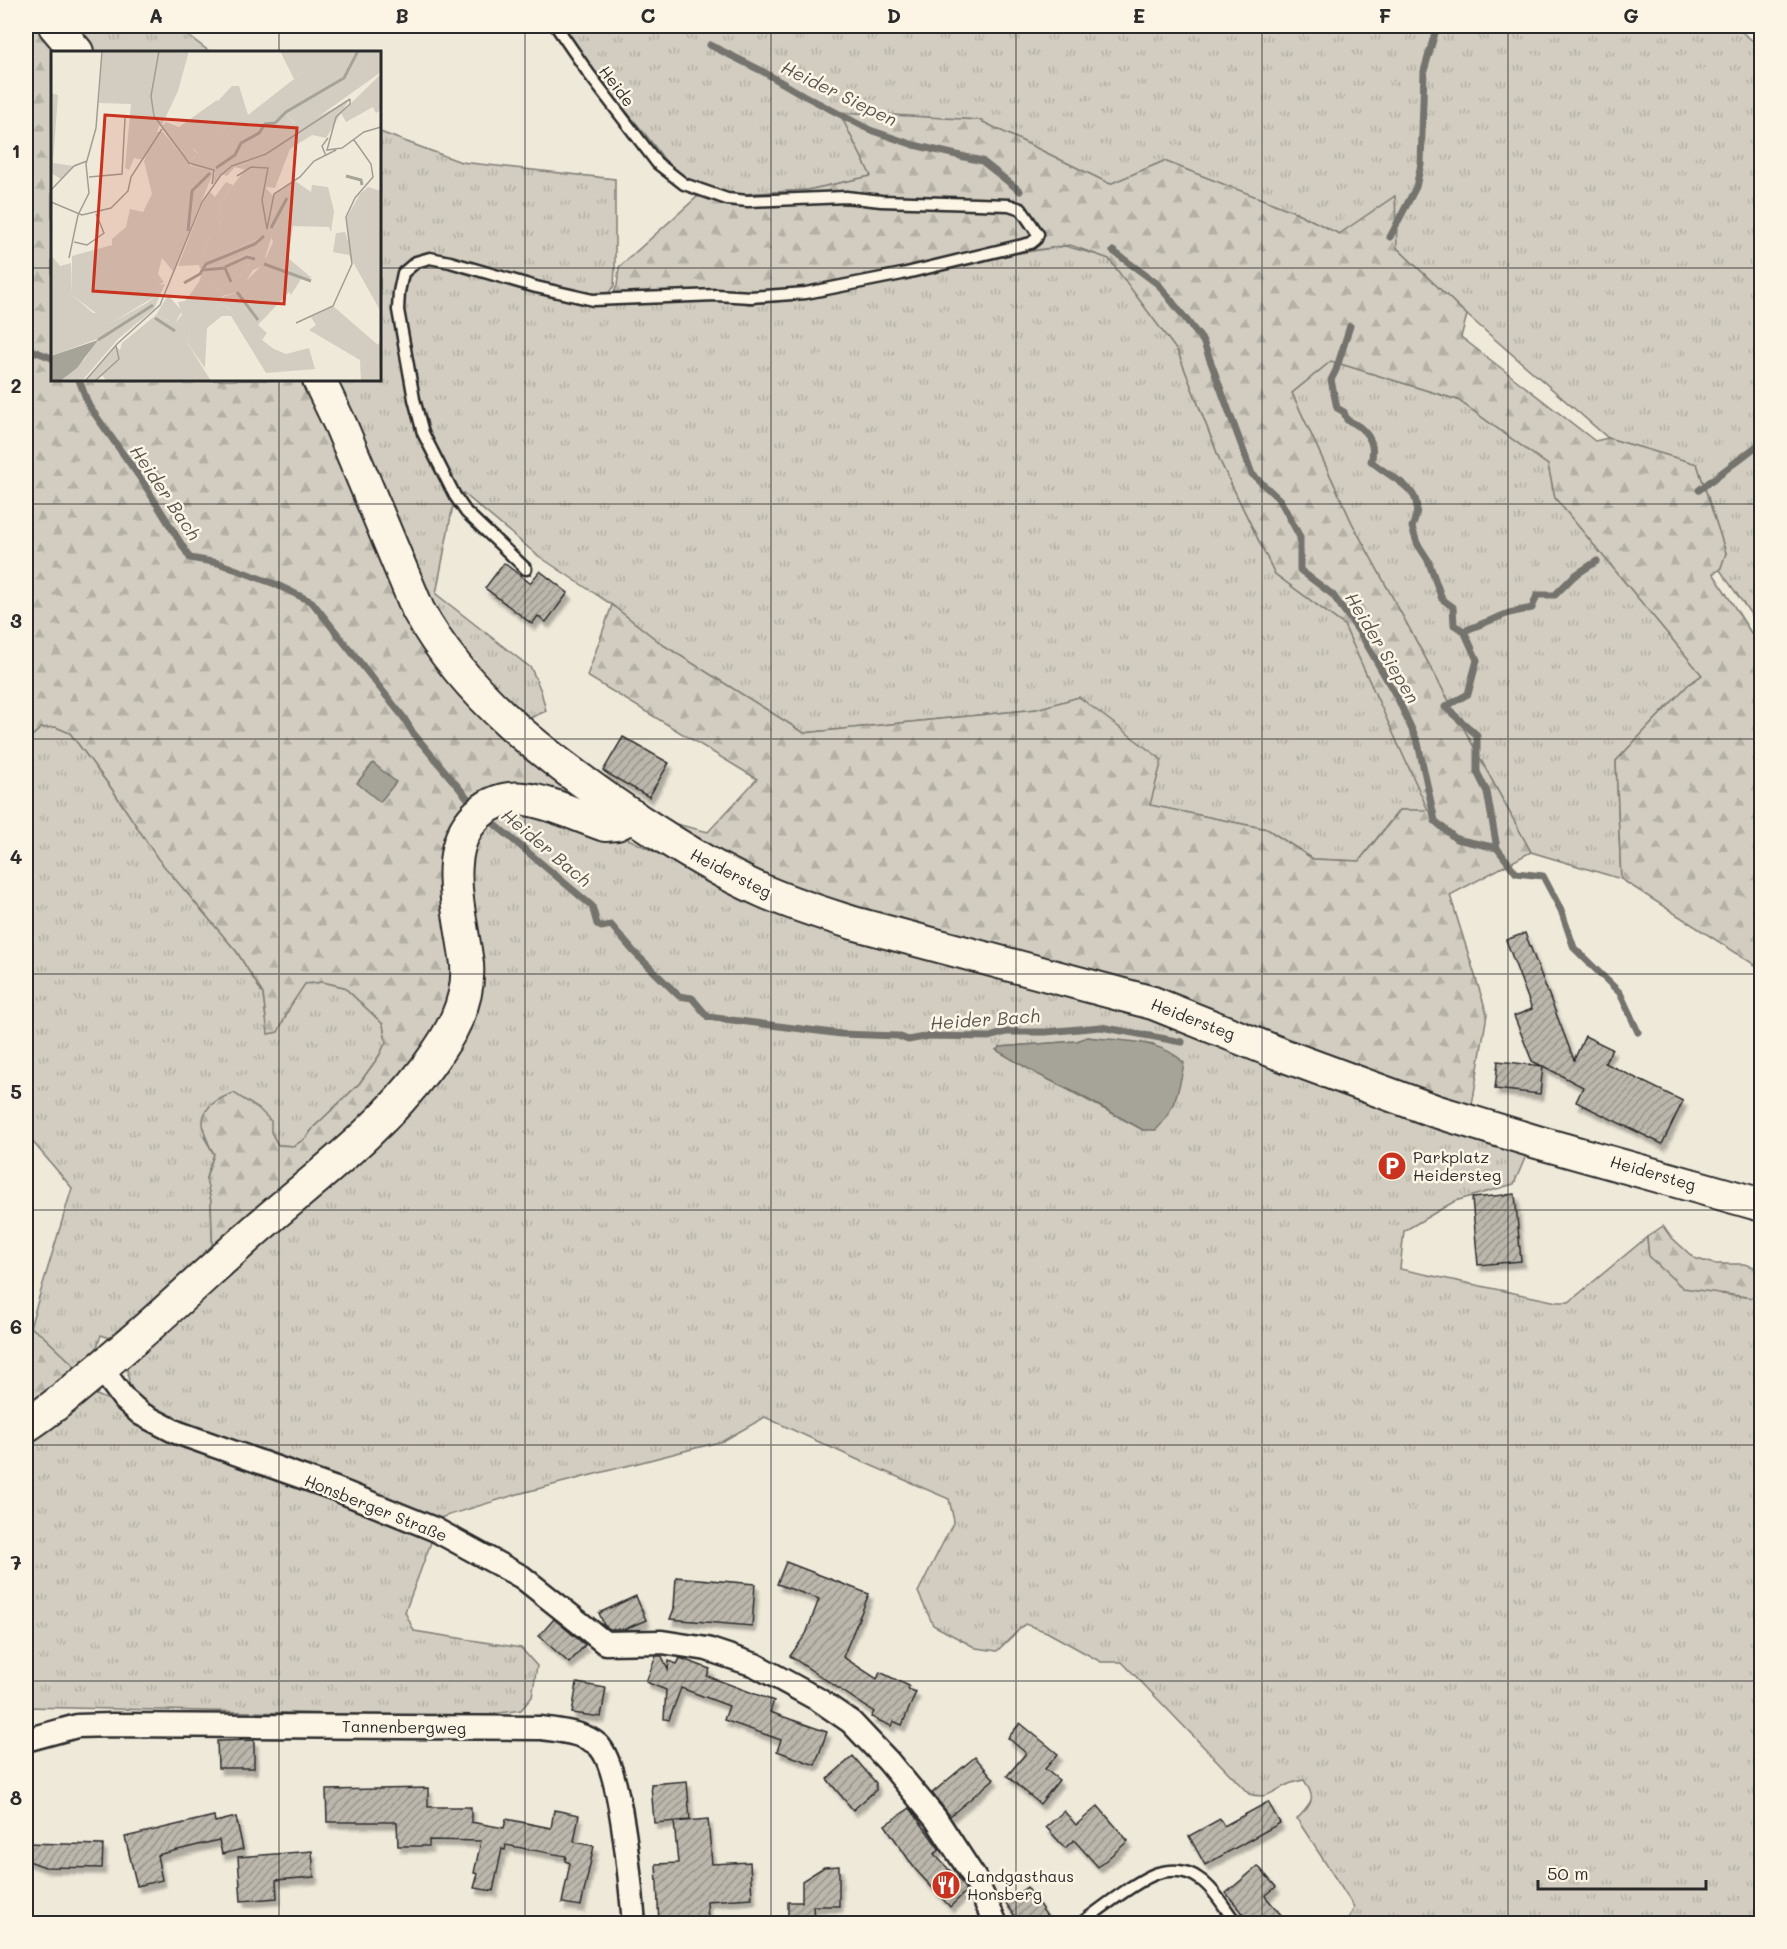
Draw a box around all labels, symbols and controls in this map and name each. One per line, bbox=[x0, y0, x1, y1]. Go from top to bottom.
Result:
text: A bbox=[149, 2, 163, 28]
text: B bbox=[395, 2, 409, 28]
text: C bbox=[641, 2, 656, 28]
text: D bbox=[887, 2, 901, 28]
text: E bbox=[1133, 2, 1145, 28]
text: F bbox=[1379, 2, 1392, 28]
text: G bbox=[1623, 2, 1639, 28]
inset map bbox=[51, 51, 381, 381]
water label: Heider Siepen bbox=[778, 55, 901, 131]
street label: Heide bbox=[595, 61, 640, 110]
text: 1 bbox=[12, 137, 20, 163]
text: 2 bbox=[10, 372, 22, 398]
water label: Heider Bach bbox=[125, 440, 207, 545]
water label: Heider Siepen bbox=[1340, 587, 1426, 708]
text: 3 bbox=[10, 607, 22, 633]
water label: Heider Bach bbox=[497, 803, 596, 892]
text: 4 bbox=[10, 843, 23, 869]
street label: Heidersteg bbox=[687, 843, 775, 902]
street label: Heidersteg bbox=[1148, 993, 1238, 1044]
water label: Heider Bach bbox=[929, 1003, 1041, 1035]
text: 5 bbox=[10, 1078, 22, 1104]
place label: Parkplatz Heidersteg bbox=[1413, 1146, 1501, 1185]
parking icon: Parkplatz Heidersteg bbox=[1376, 1150, 1408, 1182]
street label: Heidersteg bbox=[1608, 1150, 1698, 1195]
text: 6 bbox=[10, 1313, 22, 1339]
street label: Honsberger Straße bbox=[302, 1469, 451, 1546]
text: 7 bbox=[10, 1549, 22, 1575]
street label: Tannenbergweg bbox=[342, 1715, 466, 1738]
text: 8 bbox=[10, 1784, 22, 1810]
scale bar bbox=[1538, 1853, 1706, 1891]
text: 50 m bbox=[1547, 1861, 1589, 1885]
place label: Landgasthaus Honsberg bbox=[967, 1865, 1074, 1904]
restaurant icon: Landgasthaus Honsberg bbox=[930, 1869, 962, 1901]

